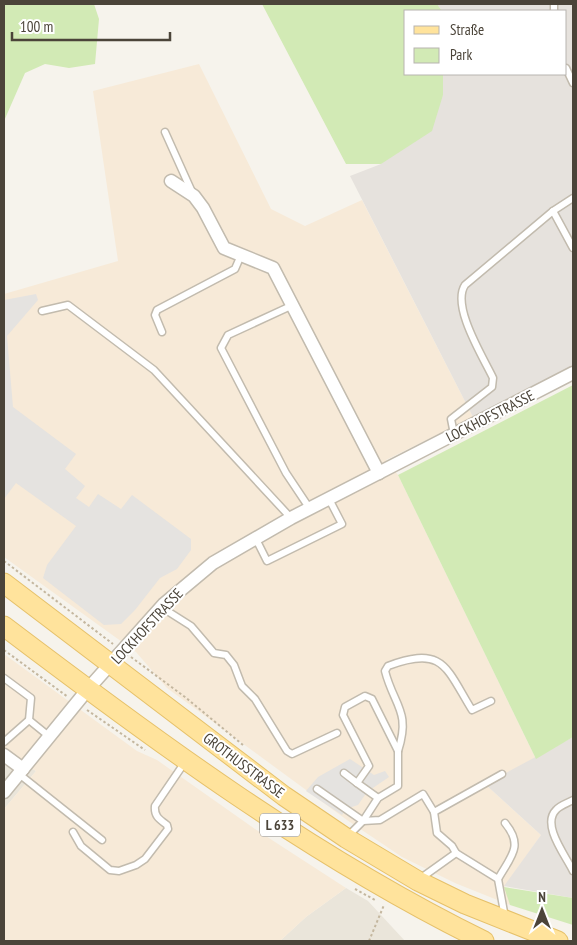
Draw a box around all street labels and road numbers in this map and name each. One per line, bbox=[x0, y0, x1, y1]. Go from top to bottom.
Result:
street label: LOCKHOFSTRASSE bbox=[443, 386, 537, 446]
street label: LOCKHOFSTRASSE bbox=[107, 584, 187, 668]
street label: GROTHUSSTRASSE bbox=[199, 728, 289, 802]
road number: L 633 bbox=[260, 814, 300, 836]

